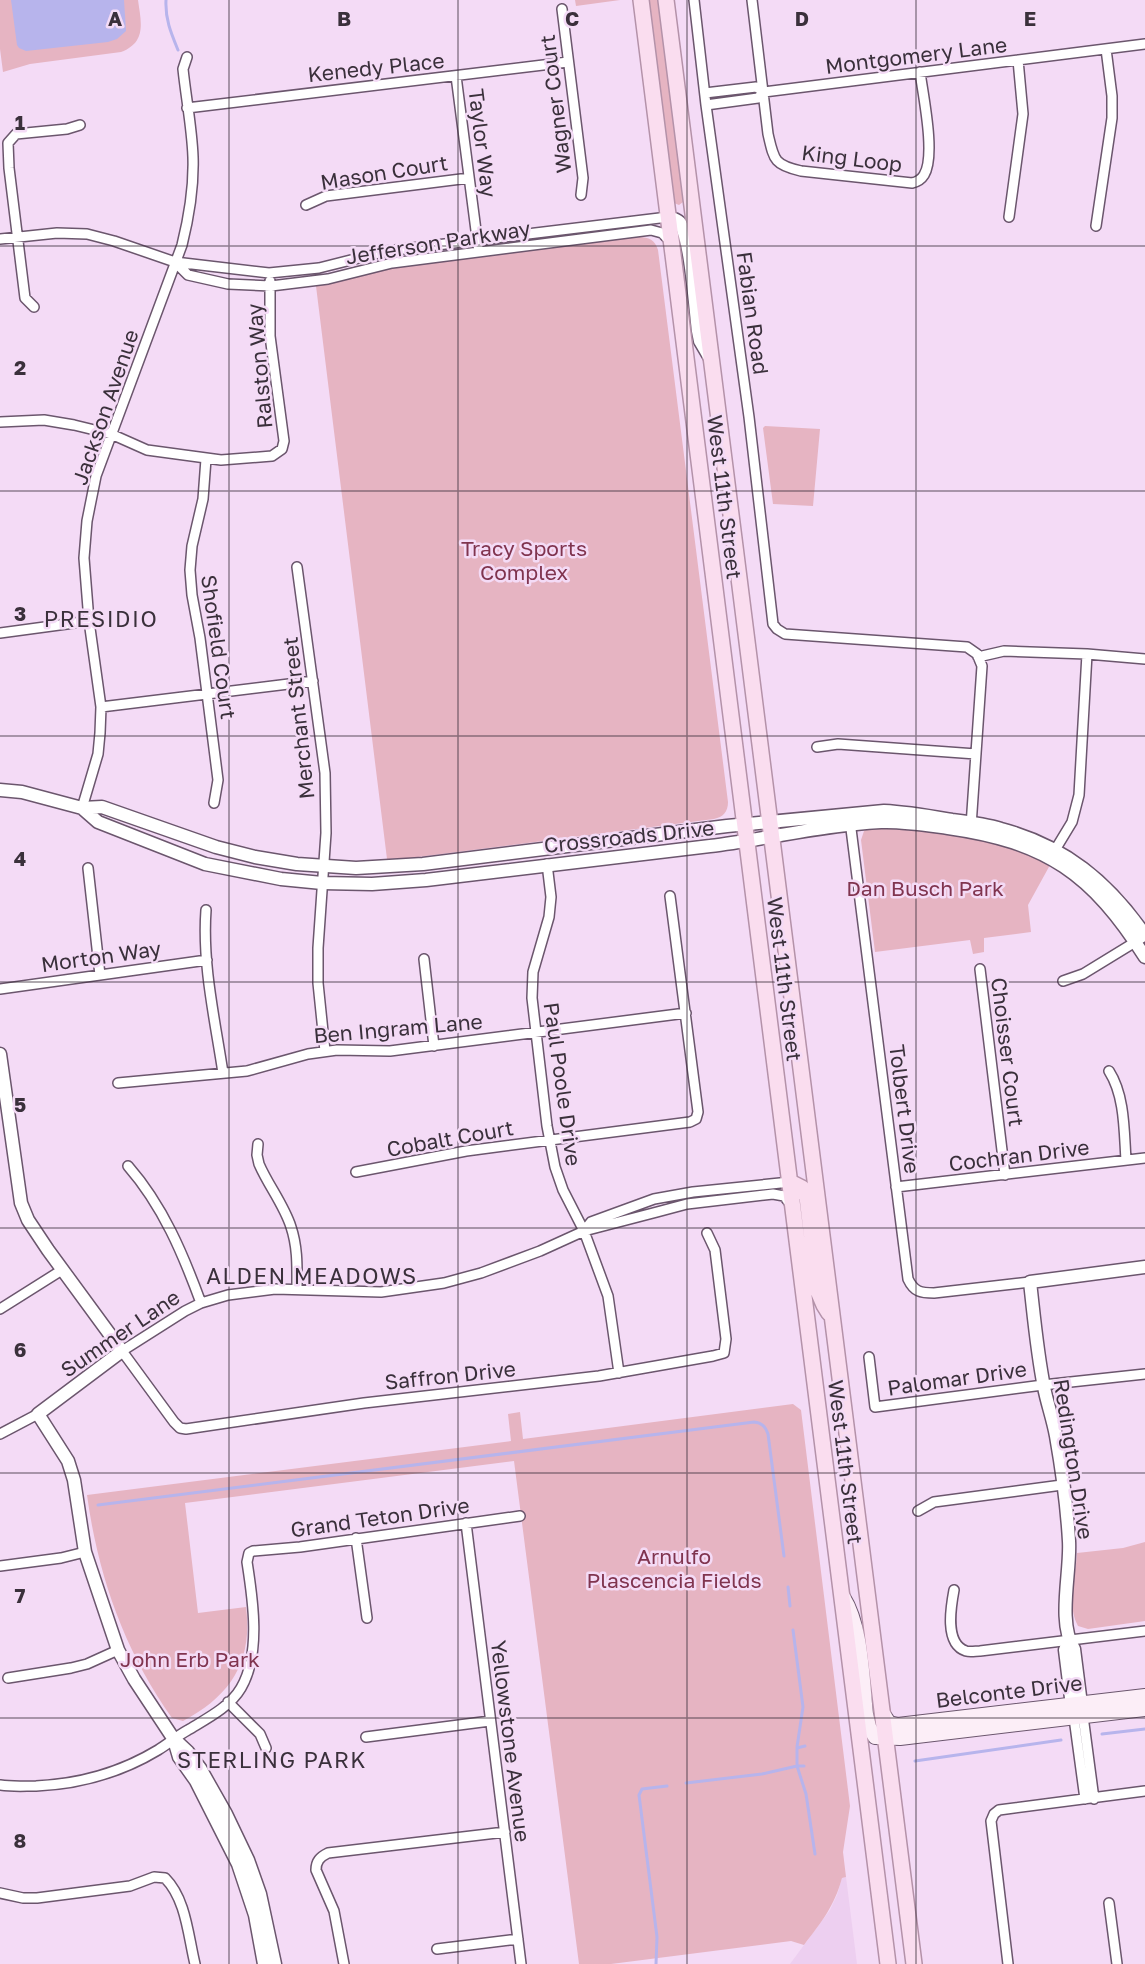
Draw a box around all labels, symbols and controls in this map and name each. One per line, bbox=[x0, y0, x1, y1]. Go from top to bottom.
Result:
text: A bbox=[108, 6, 122, 30]
text: B bbox=[337, 6, 351, 30]
text: C bbox=[565, 6, 579, 30]
text: D bbox=[795, 6, 809, 30]
text: E bbox=[1024, 6, 1036, 30]
street label: Montgomery Lane bbox=[824, 31, 1008, 79]
street label: Wagner Court bbox=[534, 33, 576, 175]
street label: Kenedy Place bbox=[306, 47, 446, 87]
street label: Taylor Way bbox=[463, 87, 503, 199]
text: 1 bbox=[15, 110, 25, 134]
street label: King Loop bbox=[800, 139, 904, 177]
street label: Mason Court bbox=[319, 149, 449, 195]
street label: Jefferson Parkway bbox=[344, 215, 532, 269]
street label: Fabian Road bbox=[731, 250, 775, 376]
street label: Ralston Way bbox=[241, 302, 277, 430]
street label: Jackson Avenue bbox=[66, 326, 144, 488]
text: 2 bbox=[14, 355, 26, 379]
street label: West 11th Street bbox=[702, 413, 748, 581]
park label: Tracy Sports Complex bbox=[461, 535, 587, 585]
street label: Shofield Court bbox=[196, 573, 242, 721]
text: 3 bbox=[14, 601, 26, 625]
district label: PRESIDIO bbox=[44, 605, 158, 632]
street label: Merchant Street bbox=[277, 636, 319, 800]
street label: Crossroads Drive bbox=[543, 814, 715, 858]
text: 4 bbox=[14, 846, 26, 870]
park label: Dan Busch Park bbox=[846, 875, 1004, 901]
street label: West 11th Street bbox=[762, 895, 808, 1063]
street label: Morton Way bbox=[39, 935, 163, 977]
street label: Choisser Court bbox=[986, 976, 1030, 1128]
street label: Paul Poole Drive bbox=[539, 1001, 587, 1167]
street label: Ben Ingram Lane bbox=[312, 1008, 484, 1048]
street label: Tolbert Drive bbox=[884, 1043, 926, 1175]
text: 5 bbox=[14, 1092, 26, 1116]
street label: Cobalt Court bbox=[385, 1114, 515, 1162]
street label: Cochran Drive bbox=[947, 1133, 1091, 1177]
district label: ALDEN MEADOWS bbox=[206, 1262, 418, 1289]
street label: Summer Lane bbox=[55, 1284, 185, 1382]
text: 6 bbox=[14, 1337, 26, 1361]
street label: Saffron Drive bbox=[383, 1355, 517, 1395]
street label: Palomar Drive bbox=[886, 1355, 1028, 1401]
street label: Redington Drive bbox=[1049, 1377, 1099, 1541]
street label: West 11th Street bbox=[823, 1378, 869, 1546]
street label: Grand Teton Drive bbox=[289, 1492, 471, 1542]
park label: Arnulfo Plascencia Fields bbox=[586, 1543, 762, 1593]
text: 7 bbox=[15, 1583, 26, 1607]
street label: Yellowstone Avenue bbox=[486, 1639, 536, 1843]
park label: John Erb Park bbox=[120, 1646, 260, 1672]
street label: Belconte Drive bbox=[934, 1669, 1084, 1713]
district label: STERLING PARK bbox=[177, 1746, 367, 1773]
text: 8 bbox=[14, 1828, 26, 1852]

